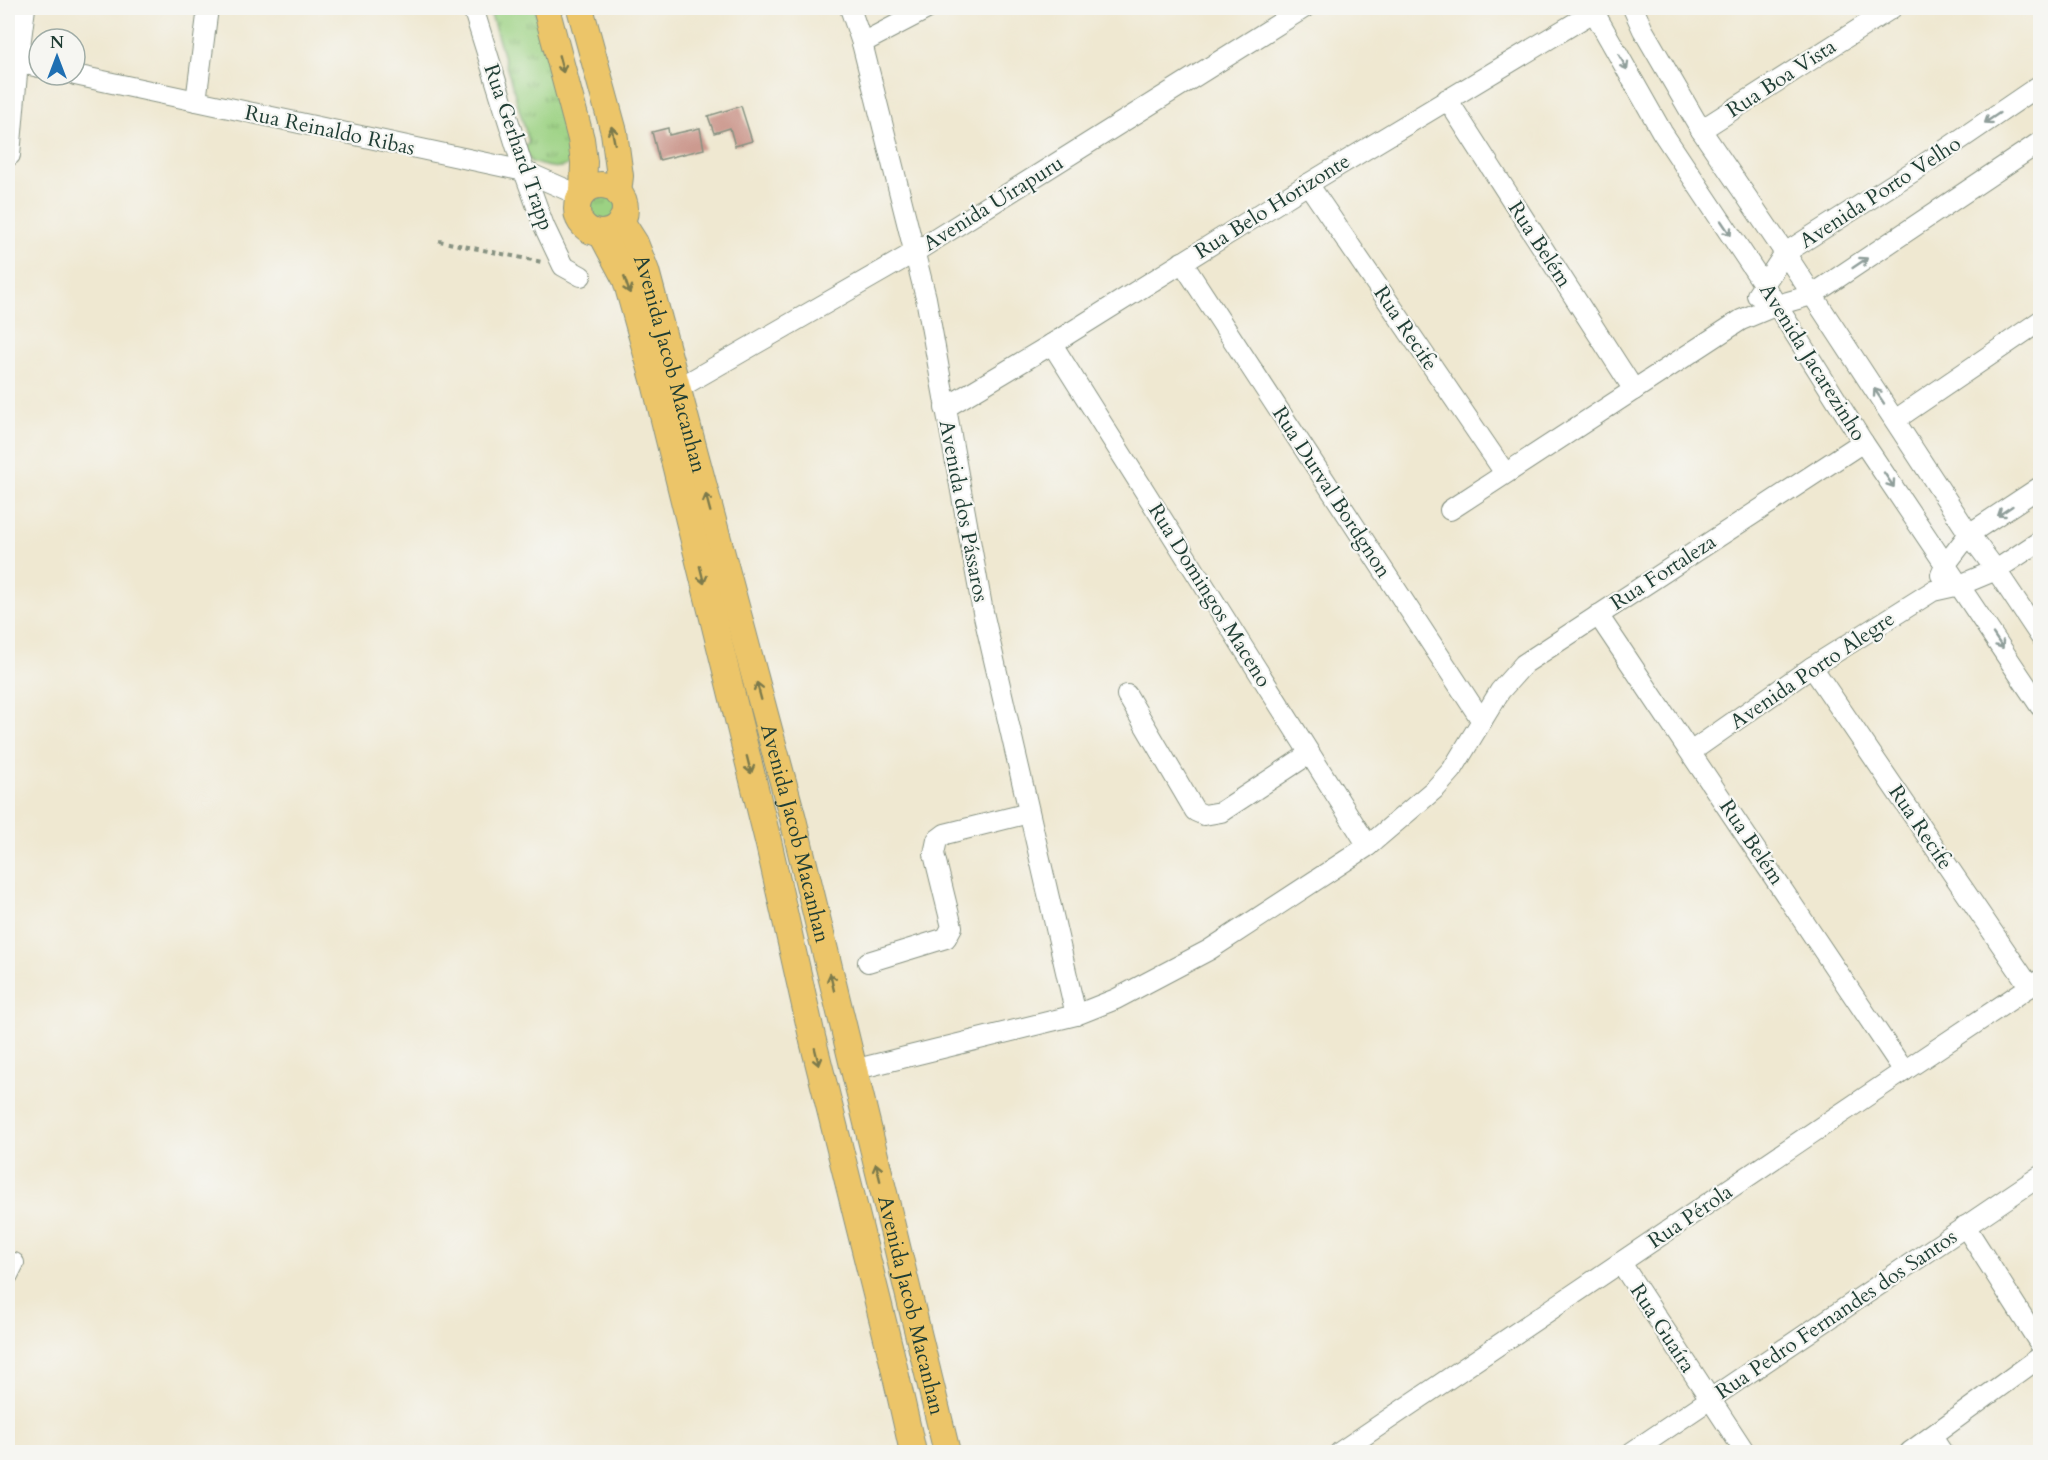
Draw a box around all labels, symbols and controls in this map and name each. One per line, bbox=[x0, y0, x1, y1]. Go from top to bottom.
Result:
north arrow bbox=[27, 27, 87, 87]
text: N bbox=[50, 32, 64, 54]
street label: Rua Boa Vista bbox=[1721, 32, 1842, 125]
one-way arrow bbox=[555, 54, 567, 73]
one-way arrow bbox=[1617, 54, 1629, 71]
street label: Rua Gerhard Trapp bbox=[476, 60, 561, 234]
street label: Rua Reinaldo Ribas bbox=[242, 98, 418, 163]
one-way arrow bbox=[1984, 112, 2001, 124]
one-way arrow bbox=[607, 125, 618, 145]
street label: Avenida Porto Velho bbox=[1794, 129, 1967, 256]
street label: Rua Belo Horizonte bbox=[1189, 147, 1356, 266]
street label: Avenida Uirapuru bbox=[918, 149, 1069, 258]
street label: Rua Belém bbox=[1501, 196, 1578, 293]
one-way arrow bbox=[1720, 219, 1732, 235]
street label: Avenida Jacob Macanhan bbox=[626, 250, 714, 476]
one-way arrow bbox=[1852, 257, 1868, 269]
one-way arrow bbox=[622, 275, 633, 294]
street label: Avenida Jacarezinho bbox=[1752, 278, 1873, 447]
street label: Rua Recife bbox=[1367, 280, 1445, 376]
one-way arrow bbox=[1873, 389, 1885, 405]
street label: Rua Durval Bordgnon bbox=[1265, 401, 1398, 584]
street label: Avenida dos Pássaros bbox=[932, 418, 995, 605]
one-way arrow bbox=[1883, 471, 1895, 487]
one-way arrow bbox=[702, 494, 713, 513]
street label: Rua Domingos Maceno bbox=[1141, 498, 1278, 693]
one-way arrow bbox=[1997, 505, 2014, 517]
street label: Rua Fortaleza bbox=[1605, 527, 1722, 617]
one-way arrow bbox=[697, 565, 709, 584]
street label: Avenida Porto Alegre bbox=[1724, 605, 1900, 736]
one-way arrow bbox=[1991, 633, 2004, 650]
one-way arrow bbox=[752, 682, 764, 701]
street label: Avenida Jacob Macanhan bbox=[753, 721, 837, 946]
one-way arrow bbox=[744, 755, 756, 774]
street label: Rua Recife bbox=[1882, 779, 1960, 875]
street label: Rua Belém bbox=[1712, 794, 1791, 891]
one-way arrow bbox=[825, 973, 837, 992]
one-way arrow bbox=[811, 1047, 823, 1066]
one-way arrow bbox=[871, 1162, 883, 1181]
street label: Rua Pérola bbox=[1642, 1178, 1738, 1255]
street label: Avenida Jacob Macanhan bbox=[870, 1193, 952, 1418]
street label: Rua Pedro Fernandes dos Santos bbox=[1710, 1222, 1963, 1406]
street label: Rua Guaíra bbox=[1623, 1278, 1702, 1378]

